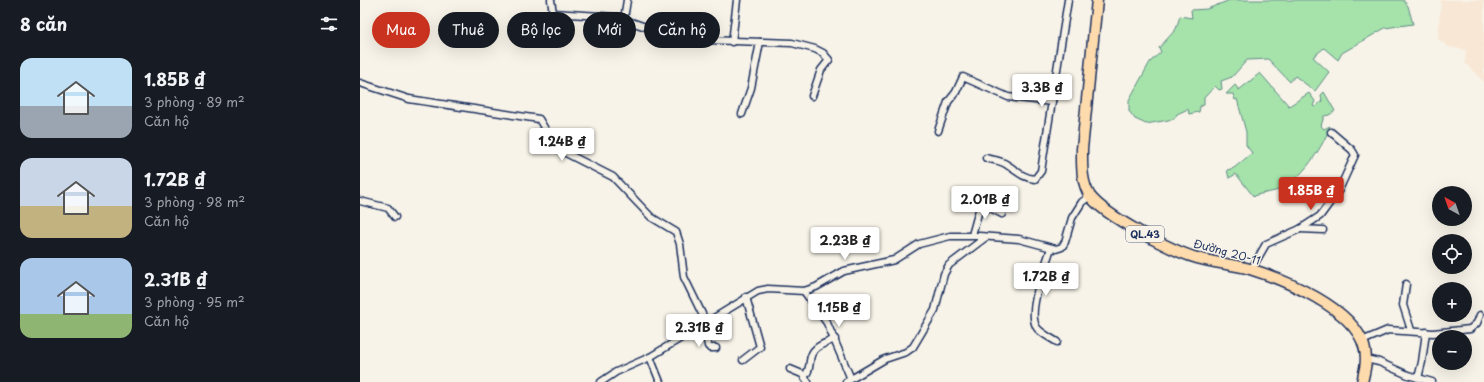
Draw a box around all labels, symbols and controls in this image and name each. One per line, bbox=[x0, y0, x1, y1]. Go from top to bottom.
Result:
text: 8 căn bbox=[20, 11, 67, 37]
chip: Mua bbox=[372, 12, 430, 48]
chip: Thuê bbox=[438, 12, 499, 48]
chip: Bộ lọc bbox=[507, 12, 575, 48]
chip: Mới bbox=[583, 12, 636, 48]
chip: Căn hộ bbox=[644, 12, 720, 48]
icon: filters bbox=[318, 13, 340, 35]
text: 1.85B ₫ bbox=[144, 66, 205, 92]
icon: home bbox=[52, 74, 100, 122]
pin: 3.3B ₫ bbox=[1009, 74, 1075, 108]
text: 3.3B ₫ bbox=[1021, 77, 1063, 96]
text: 3 phòng · 89 m² bbox=[144, 92, 245, 111]
text: Căn hộ bbox=[144, 111, 189, 130]
pin: 1.24B ₫ bbox=[525, 128, 599, 162]
text: 1.24B ₫ bbox=[538, 131, 586, 150]
text: 1.72B ₫ bbox=[144, 166, 205, 192]
icon: home bbox=[52, 174, 100, 222]
pin: 1.85B ₫ bbox=[1274, 177, 1348, 211]
text: 1.85B ₫ bbox=[1288, 180, 1334, 199]
pin: 2.01B ₫ bbox=[948, 186, 1022, 220]
north arrow bbox=[1432, 186, 1472, 226]
map controls bbox=[1432, 186, 1472, 370]
text: 2.01B ₫ bbox=[960, 189, 1010, 208]
text: 3 phòng · 98 m² bbox=[144, 192, 245, 211]
text: Căn hộ bbox=[144, 211, 189, 230]
road number: QL.43 bbox=[1126, 226, 1164, 242]
pin: 2.23B ₫ bbox=[808, 227, 882, 261]
text: 2.23B ₫ bbox=[819, 230, 871, 249]
street label: Đường 20-11 bbox=[1192, 234, 1263, 269]
button: locate bbox=[1432, 234, 1472, 274]
pin: 1.72B ₫ bbox=[1009, 263, 1083, 297]
text: 2.31B ₫ bbox=[144, 266, 207, 292]
text: 1.72B ₫ bbox=[1023, 266, 1069, 285]
icon: home bbox=[52, 274, 100, 322]
button: + bbox=[1432, 282, 1472, 322]
text: 3 phòng · 95 m² bbox=[144, 292, 245, 311]
pin: 1.15B ₫ bbox=[802, 294, 876, 328]
text: 1.15B ₫ bbox=[817, 297, 861, 316]
text: Căn hộ bbox=[144, 311, 189, 330]
pin: 2.31B ₫ bbox=[662, 314, 736, 348]
text: 2.31B ₫ bbox=[675, 317, 723, 336]
button: − bbox=[1432, 330, 1472, 370]

